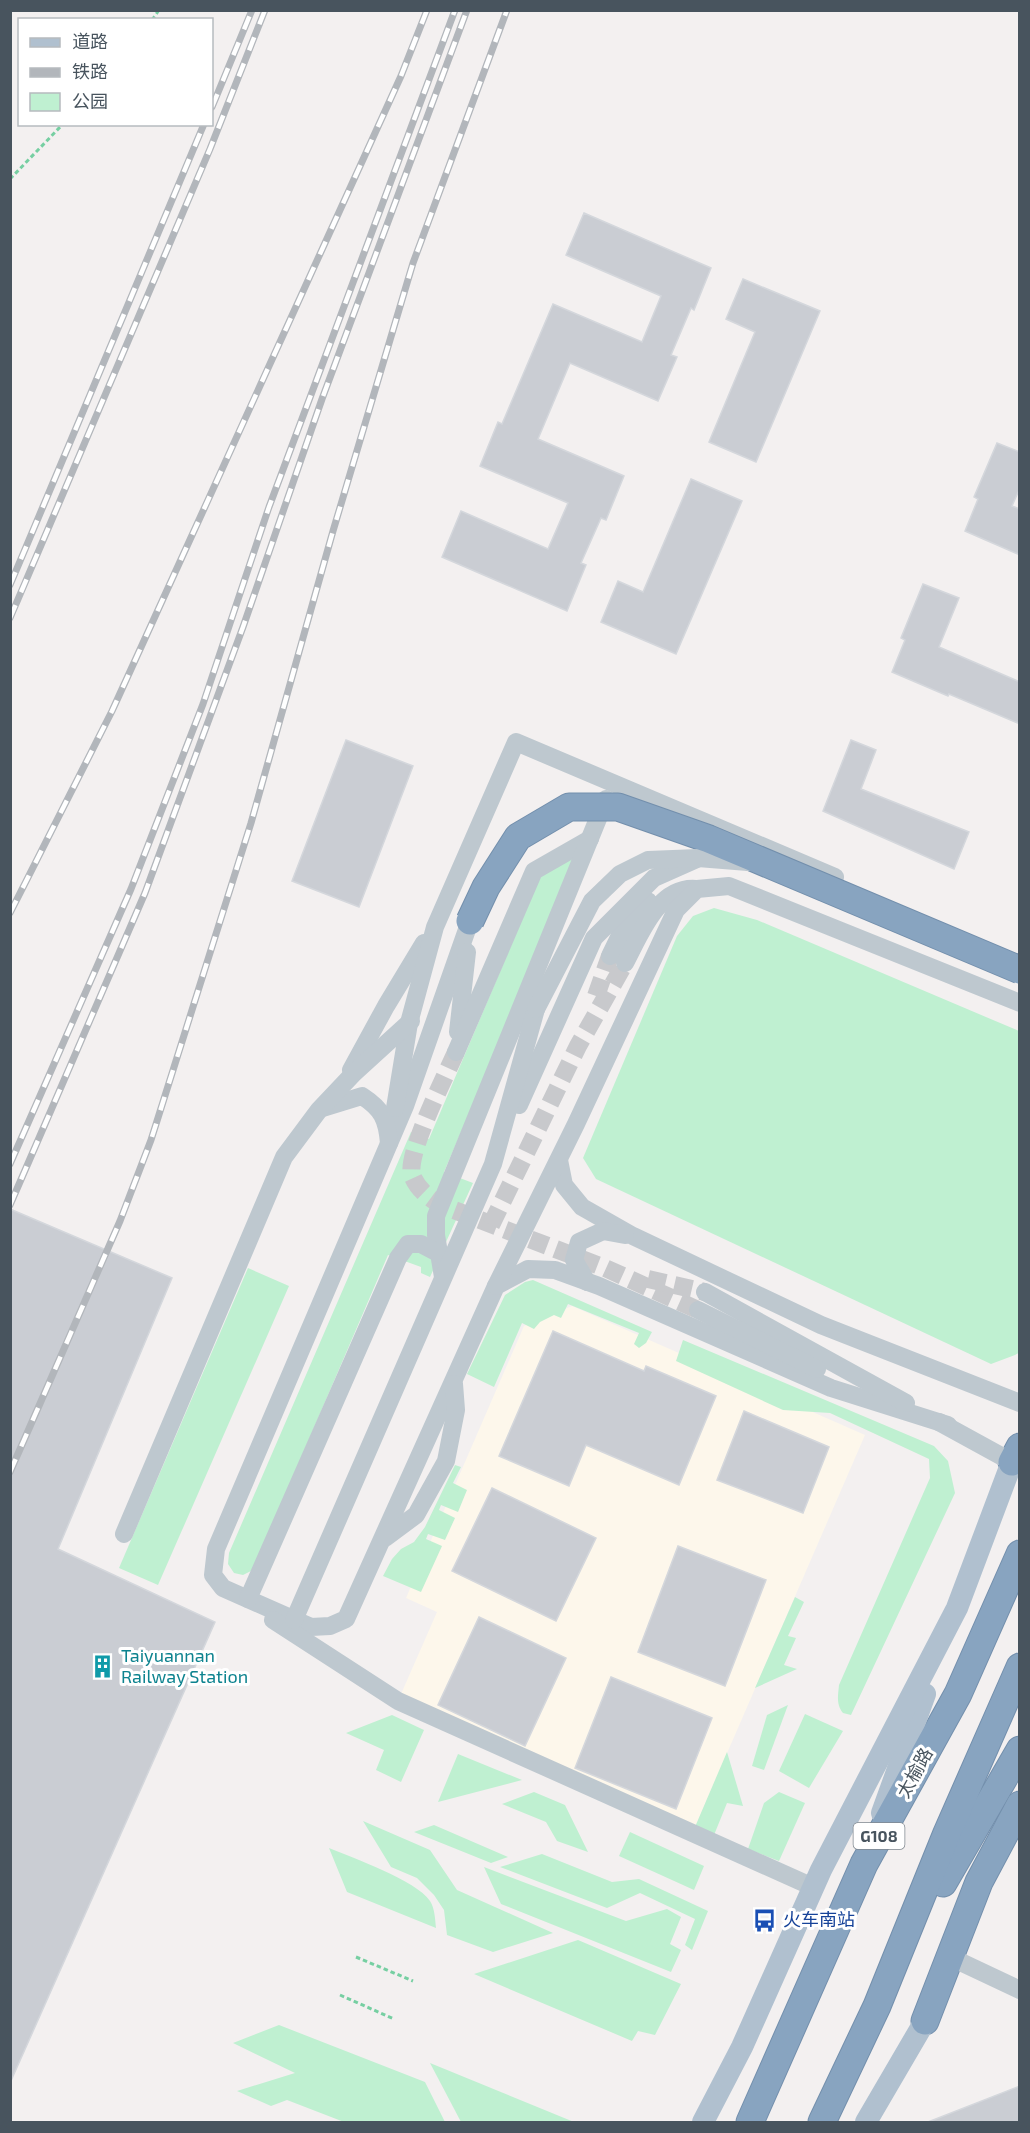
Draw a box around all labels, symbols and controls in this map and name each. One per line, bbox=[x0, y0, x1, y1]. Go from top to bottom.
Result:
legend bbox=[18, 18, 213, 126]
text: 道路 bbox=[72, 30, 108, 52]
text: 铁路 bbox=[72, 60, 108, 82]
text: 公园 bbox=[72, 90, 108, 112]
place label: Taiyuannan Railway Station bbox=[121, 1644, 248, 1687]
building icon: Taiyuannan Railway Station bbox=[90, 1653, 116, 1679]
street label: 太榆路 bbox=[891, 1744, 937, 1801]
road number: G108 bbox=[854, 1823, 904, 1849]
bus stop icon: 火车南站 bbox=[752, 1907, 778, 1933]
place label: 火车南站 bbox=[783, 1908, 855, 1930]

